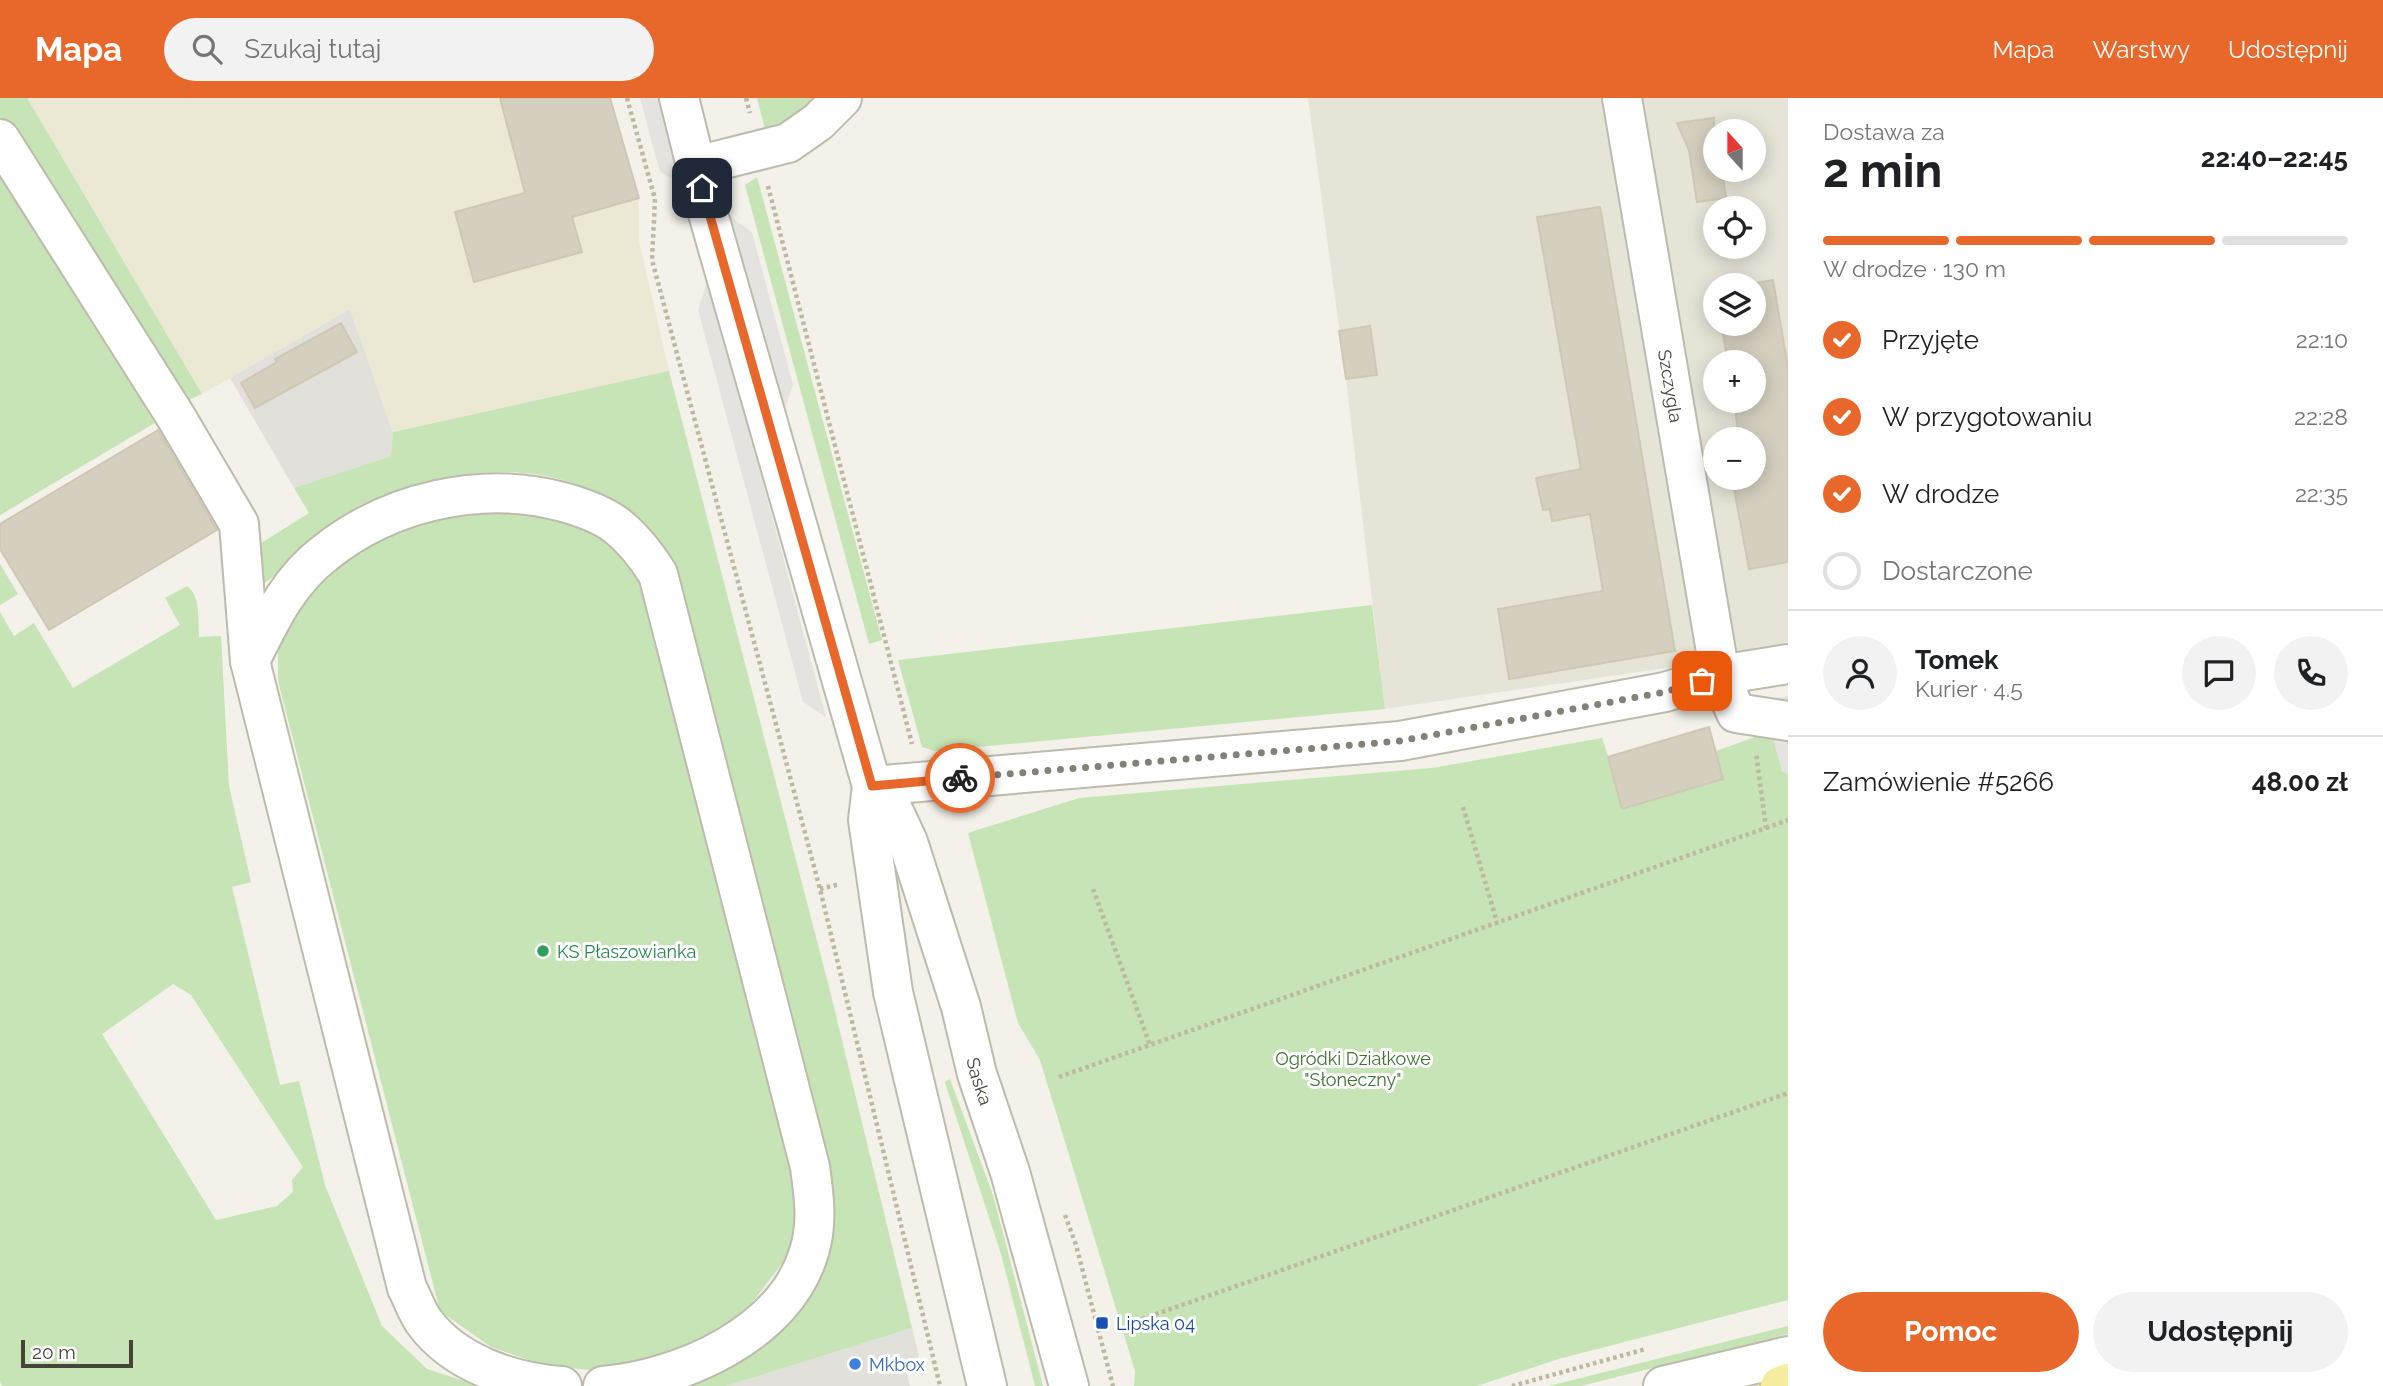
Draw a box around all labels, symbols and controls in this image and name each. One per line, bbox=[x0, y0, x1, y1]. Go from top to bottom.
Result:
search box bbox=[164, 18, 654, 81]
text: Mapa bbox=[35, 30, 122, 69]
icon: search bbox=[188, 30, 226, 68]
text: Szukaj tutaj bbox=[244, 34, 381, 64]
text: Mapa bbox=[1993, 35, 2054, 64]
text: Warstwy bbox=[2092, 35, 2190, 64]
text: Udostępnij bbox=[2228, 35, 2348, 64]
text: Dostawa za bbox=[1823, 118, 1945, 145]
north arrow bbox=[1703, 119, 1766, 182]
map controls bbox=[1703, 119, 1766, 490]
text: 22:40–22:45 bbox=[2201, 143, 2348, 173]
text: 2 min bbox=[1823, 144, 1942, 198]
pin bbox=[672, 158, 732, 218]
icon: home bbox=[683, 169, 721, 207]
button: locate bbox=[1703, 196, 1766, 259]
text: W drodze · 130 m bbox=[1823, 255, 2006, 282]
button: layers bbox=[1703, 273, 1766, 336]
icon: check bbox=[1823, 321, 1861, 359]
text: Przyjęte bbox=[1882, 325, 1979, 355]
text: 22:10 bbox=[2296, 326, 2348, 353]
street label: Szczygla bbox=[1654, 348, 1687, 424]
button: + bbox=[1703, 350, 1766, 413]
icon: check bbox=[1823, 398, 1861, 436]
text: W przygotowaniu bbox=[1882, 402, 2093, 432]
text: 22:28 bbox=[2294, 403, 2348, 430]
button: − bbox=[1703, 427, 1766, 490]
icon: check bbox=[1823, 475, 1861, 513]
text: W drodze bbox=[1882, 479, 1999, 509]
text: 22:35 bbox=[2295, 480, 2348, 507]
text: Dostarczone bbox=[1882, 556, 2033, 586]
button: person bbox=[1823, 636, 1897, 710]
button: chat bbox=[2182, 636, 2256, 710]
button: phone bbox=[2274, 636, 2348, 710]
text: Tomek bbox=[1915, 645, 1999, 675]
pin bbox=[1672, 651, 1732, 711]
icon: bag bbox=[1683, 662, 1721, 700]
text: Kurier · 4.5 bbox=[1915, 675, 2023, 702]
courier bbox=[925, 743, 995, 813]
icon: bike bbox=[941, 759, 979, 797]
text: Zamówienie #5266 bbox=[1823, 767, 2054, 797]
text: 48.00 zł bbox=[2252, 767, 2348, 797]
place label: KS Płaszowianka bbox=[557, 941, 696, 962]
marker: KS Płaszowianka bbox=[535, 943, 551, 959]
park label: Ogródki Działkowe "Słoneczny" bbox=[1275, 1048, 1431, 1090]
street label: Saska bbox=[963, 1055, 997, 1108]
button: Pomoc bbox=[1823, 1292, 2079, 1372]
button: Udostępnij bbox=[2093, 1292, 2348, 1372]
place label: Lipska 04 bbox=[1116, 1313, 1195, 1334]
marker: Lipska 04 bbox=[1094, 1315, 1110, 1331]
scale bar bbox=[21, 1337, 133, 1369]
text: 20 m bbox=[32, 1341, 76, 1363]
place label: Mkbox bbox=[869, 1354, 925, 1375]
marker: Mkbox bbox=[847, 1356, 863, 1372]

